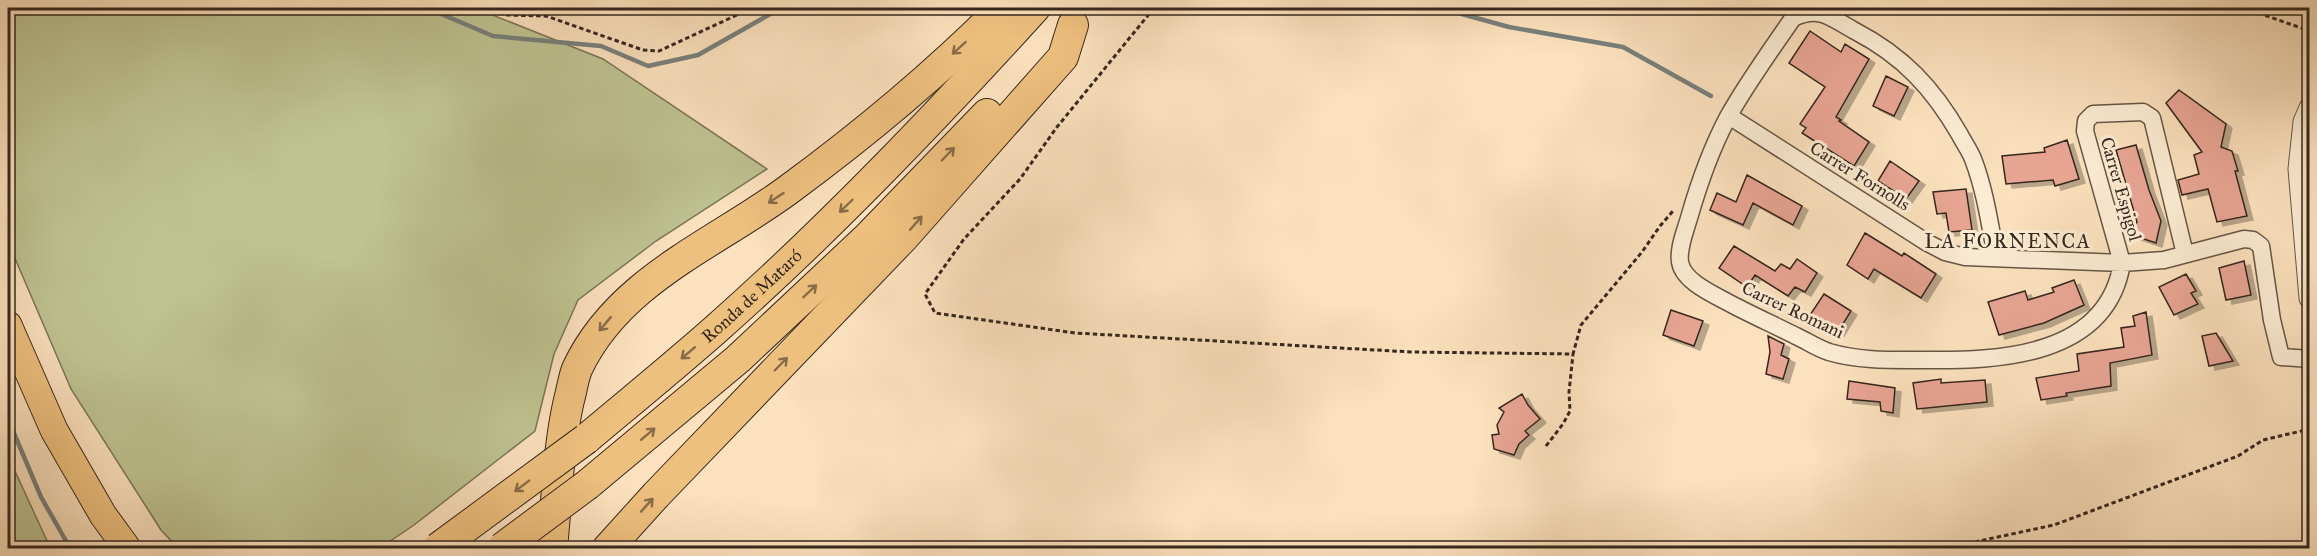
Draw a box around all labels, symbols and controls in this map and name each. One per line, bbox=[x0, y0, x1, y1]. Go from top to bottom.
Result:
one-way arrow bbox=[952, 41, 967, 55]
street label: Carrer Espigol bbox=[2095, 134, 2146, 244]
street label: Carrer Fornolls bbox=[1806, 137, 1914, 215]
one-way arrow bbox=[941, 147, 955, 162]
one-way arrow bbox=[769, 192, 785, 204]
one-way arrow bbox=[839, 199, 854, 214]
one-way arrow bbox=[909, 216, 923, 231]
district label: LA FORNENCA bbox=[1925, 229, 2092, 253]
street label: Ronda de Mataró bbox=[697, 245, 807, 348]
street label: Carrer Romani bbox=[1738, 277, 1848, 343]
one-way arrow bbox=[802, 284, 817, 299]
one-way arrow bbox=[599, 316, 612, 332]
one-way arrow bbox=[681, 346, 696, 360]
one-way arrow bbox=[774, 357, 788, 372]
one-way arrow bbox=[640, 428, 656, 441]
one-way arrow bbox=[514, 479, 530, 492]
one-way arrow bbox=[640, 498, 654, 513]

